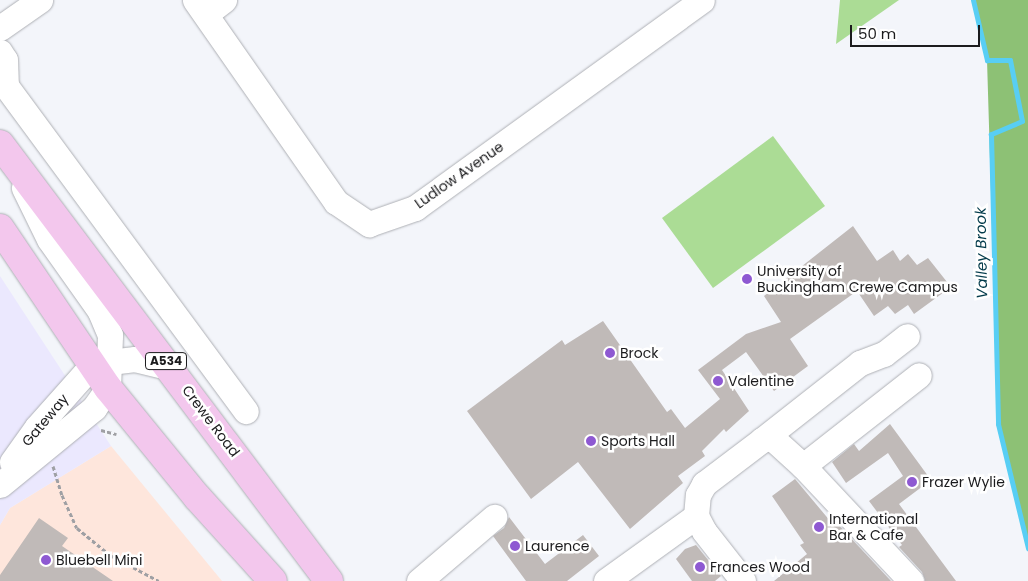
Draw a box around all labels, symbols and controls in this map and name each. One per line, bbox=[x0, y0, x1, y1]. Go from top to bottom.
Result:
scale bar bbox=[853, 15, 983, 47]
text: 50 m bbox=[858, 23, 896, 44]
street label: Ludlow Avenue bbox=[411, 138, 507, 212]
water label: Valley Brook bbox=[971, 207, 991, 299]
place label: University of Buckingham Crewe Campus bbox=[757, 263, 958, 296]
marker: University of Buckingham Crewe Campus bbox=[741, 273, 753, 285]
place label: Brock bbox=[620, 345, 658, 361]
marker: Brock bbox=[604, 347, 616, 359]
road number: A534 bbox=[145, 352, 187, 371]
place label: Valentine bbox=[728, 373, 794, 389]
marker: Valentine bbox=[712, 375, 724, 387]
street label: Crewe Road bbox=[179, 382, 243, 460]
street label: Gateway bbox=[18, 390, 72, 450]
place label: Sports Hall bbox=[601, 433, 675, 449]
marker: Sports Hall bbox=[585, 435, 597, 447]
place label: Frazer Wylie bbox=[922, 474, 1005, 490]
marker: Frazer Wylie bbox=[906, 476, 918, 488]
place label: International Bar & Cafe bbox=[829, 511, 918, 544]
marker: International Bar & Cafe bbox=[813, 521, 825, 533]
place label: Laurence bbox=[525, 538, 590, 554]
marker: Laurence bbox=[509, 540, 521, 552]
place label: Bluebell Mini bbox=[56, 552, 142, 568]
marker: Bluebell Mini bbox=[40, 554, 52, 566]
place label: Frances Wood bbox=[710, 559, 810, 575]
marker: Frances Wood bbox=[694, 561, 706, 573]

